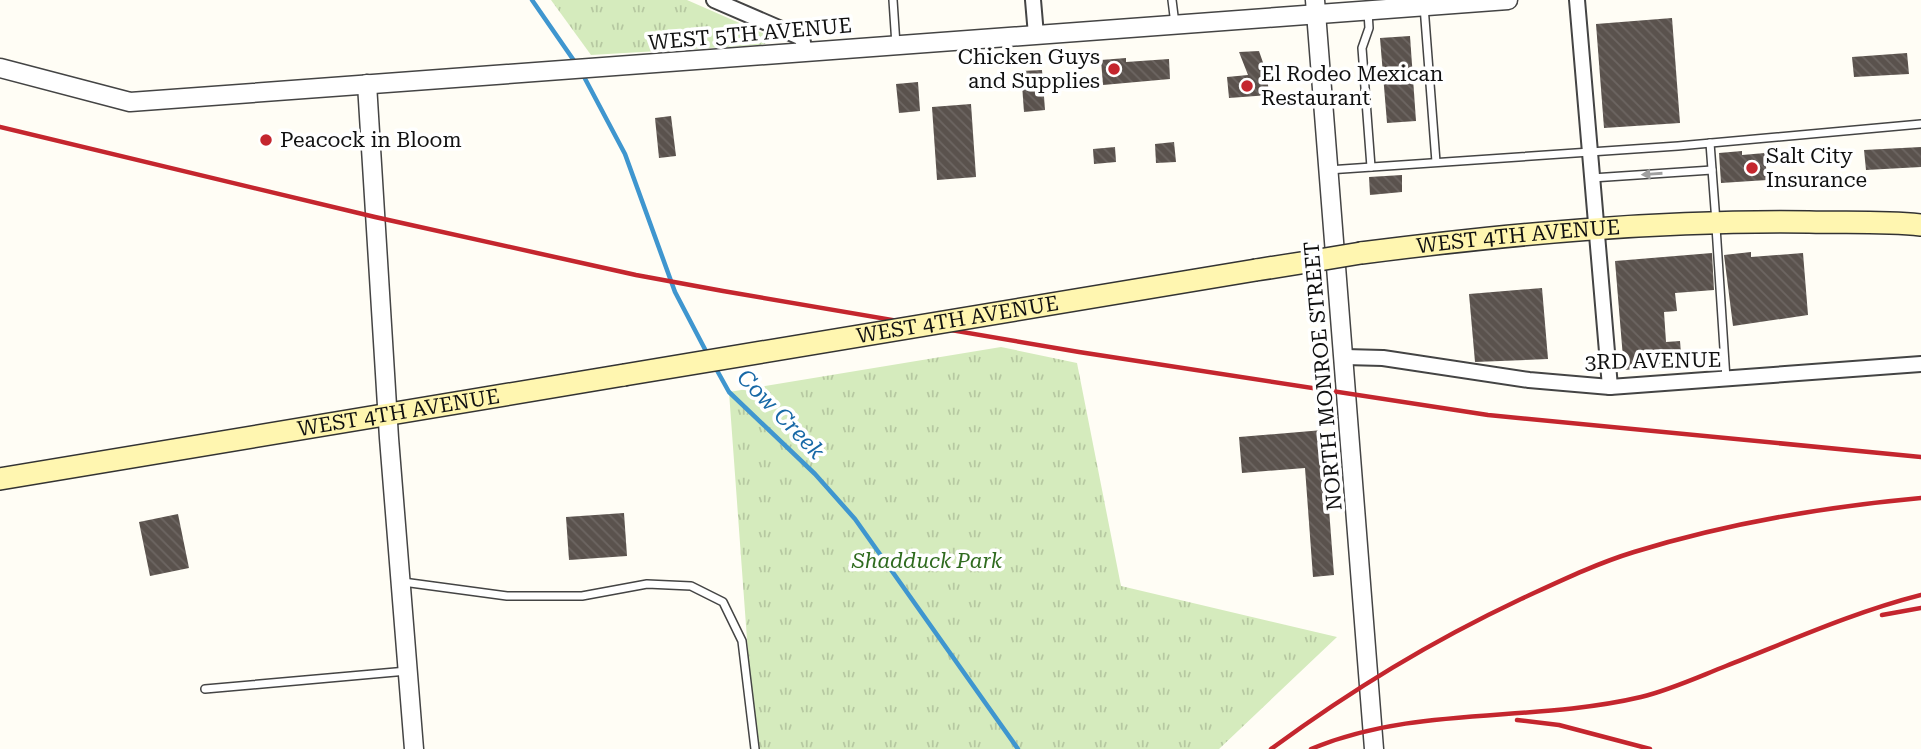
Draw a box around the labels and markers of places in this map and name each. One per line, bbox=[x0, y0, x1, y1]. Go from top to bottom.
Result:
place label: Chicken Guys and Supplies bbox=[958, 45, 1100, 93]
marker: Chicken Guys and Supplies bbox=[1106, 61, 1122, 77]
place label: El Rodeo Mexican Restaurant bbox=[1261, 62, 1444, 110]
marker: El Rodeo Mexican Restaurant bbox=[1239, 78, 1255, 94]
place label: Peacock in Bloom bbox=[280, 128, 462, 152]
marker: Peacock in Bloom bbox=[258, 132, 274, 148]
place label: Salt City Insurance bbox=[1766, 144, 1867, 192]
marker: Salt City Insurance bbox=[1744, 160, 1760, 176]

